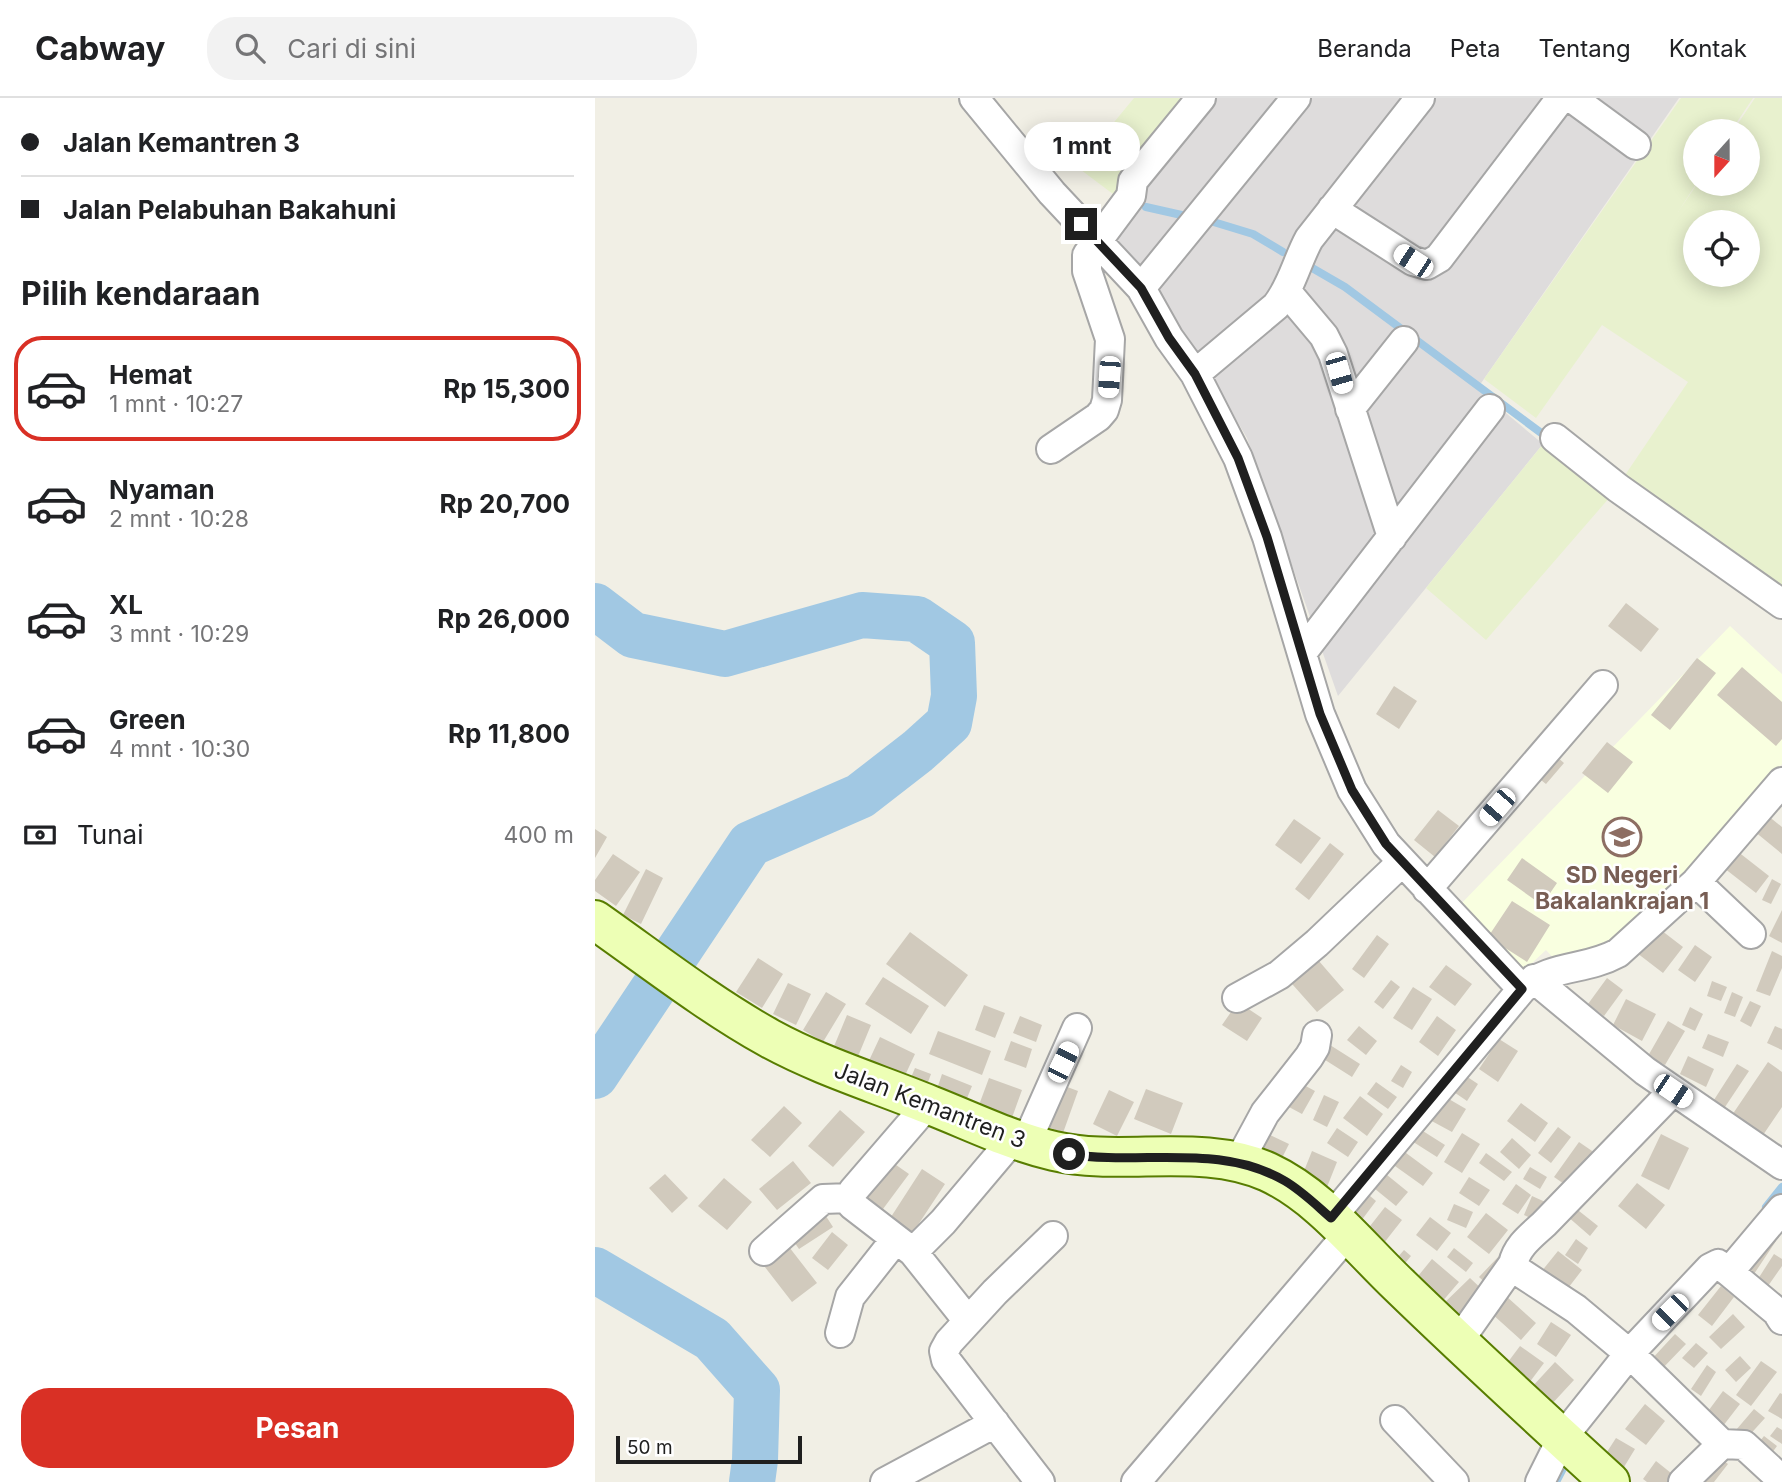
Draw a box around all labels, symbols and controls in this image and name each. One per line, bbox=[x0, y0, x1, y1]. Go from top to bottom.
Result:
search box bbox=[207, 17, 697, 80]
text: Cabway bbox=[35, 28, 165, 68]
icon: search bbox=[231, 29, 269, 67]
text: Cari di sini bbox=[287, 33, 416, 64]
text: Beranda bbox=[1317, 34, 1412, 63]
text: Peta bbox=[1450, 34, 1500, 63]
text: Tentang bbox=[1538, 34, 1631, 63]
text: Kontak bbox=[1669, 34, 1747, 63]
north arrow bbox=[1683, 119, 1761, 196]
map controls bbox=[1683, 119, 1760, 287]
callout: 1 mnt bbox=[1023, 122, 1139, 172]
text: Jalan Kemantren 3 bbox=[63, 127, 300, 158]
text: 1 mnt bbox=[1052, 132, 1112, 160]
text: Jalan Pelabuhan Bakahuni bbox=[63, 194, 396, 225]
route end bbox=[1065, 208, 1097, 240]
button: locate bbox=[1683, 210, 1760, 287]
car bbox=[1390, 241, 1437, 281]
text: Pilih kendaraan bbox=[21, 274, 261, 313]
car bbox=[1324, 350, 1355, 396]
car bbox=[1098, 355, 1121, 399]
icon: car bbox=[25, 357, 88, 420]
text: Hemat bbox=[109, 359, 192, 390]
text: Rp 15,300 bbox=[443, 373, 570, 404]
text: 1 mnt · 10:27 bbox=[109, 390, 243, 418]
icon: car bbox=[25, 472, 88, 535]
text: Nyaman bbox=[109, 474, 215, 505]
text: Rp 20,700 bbox=[439, 488, 570, 519]
text: 2 mnt · 10:28 bbox=[109, 505, 249, 533]
icon: car bbox=[25, 587, 88, 650]
text: XL bbox=[109, 589, 143, 620]
text: Rp 26,000 bbox=[437, 603, 570, 634]
text: 3 mnt · 10:29 bbox=[109, 620, 249, 648]
icon: car bbox=[25, 702, 88, 765]
text: Green bbox=[109, 704, 186, 735]
text: Rp 11,800 bbox=[448, 718, 570, 749]
text: 4 mnt · 10:30 bbox=[109, 735, 250, 763]
car bbox=[1476, 784, 1519, 830]
icon: cash bbox=[21, 816, 59, 854]
school or university icon: SD Negeri Bakalankrajan 1 bbox=[1601, 816, 1643, 858]
text: Tunai bbox=[77, 819, 144, 850]
text: 400 m bbox=[504, 821, 574, 849]
place label: SD Negeri Bakalankrajan 1 bbox=[1535, 861, 1709, 915]
car bbox=[1045, 1039, 1082, 1085]
street label: Jalan Kemantren 3 bbox=[830, 1056, 1030, 1154]
car bbox=[1650, 1071, 1697, 1111]
route start bbox=[1053, 1138, 1085, 1170]
car bbox=[1648, 1290, 1693, 1334]
button: Pesan bbox=[21, 1388, 574, 1468]
scale bar bbox=[616, 1433, 801, 1465]
text: 50 m bbox=[627, 1436, 673, 1459]

